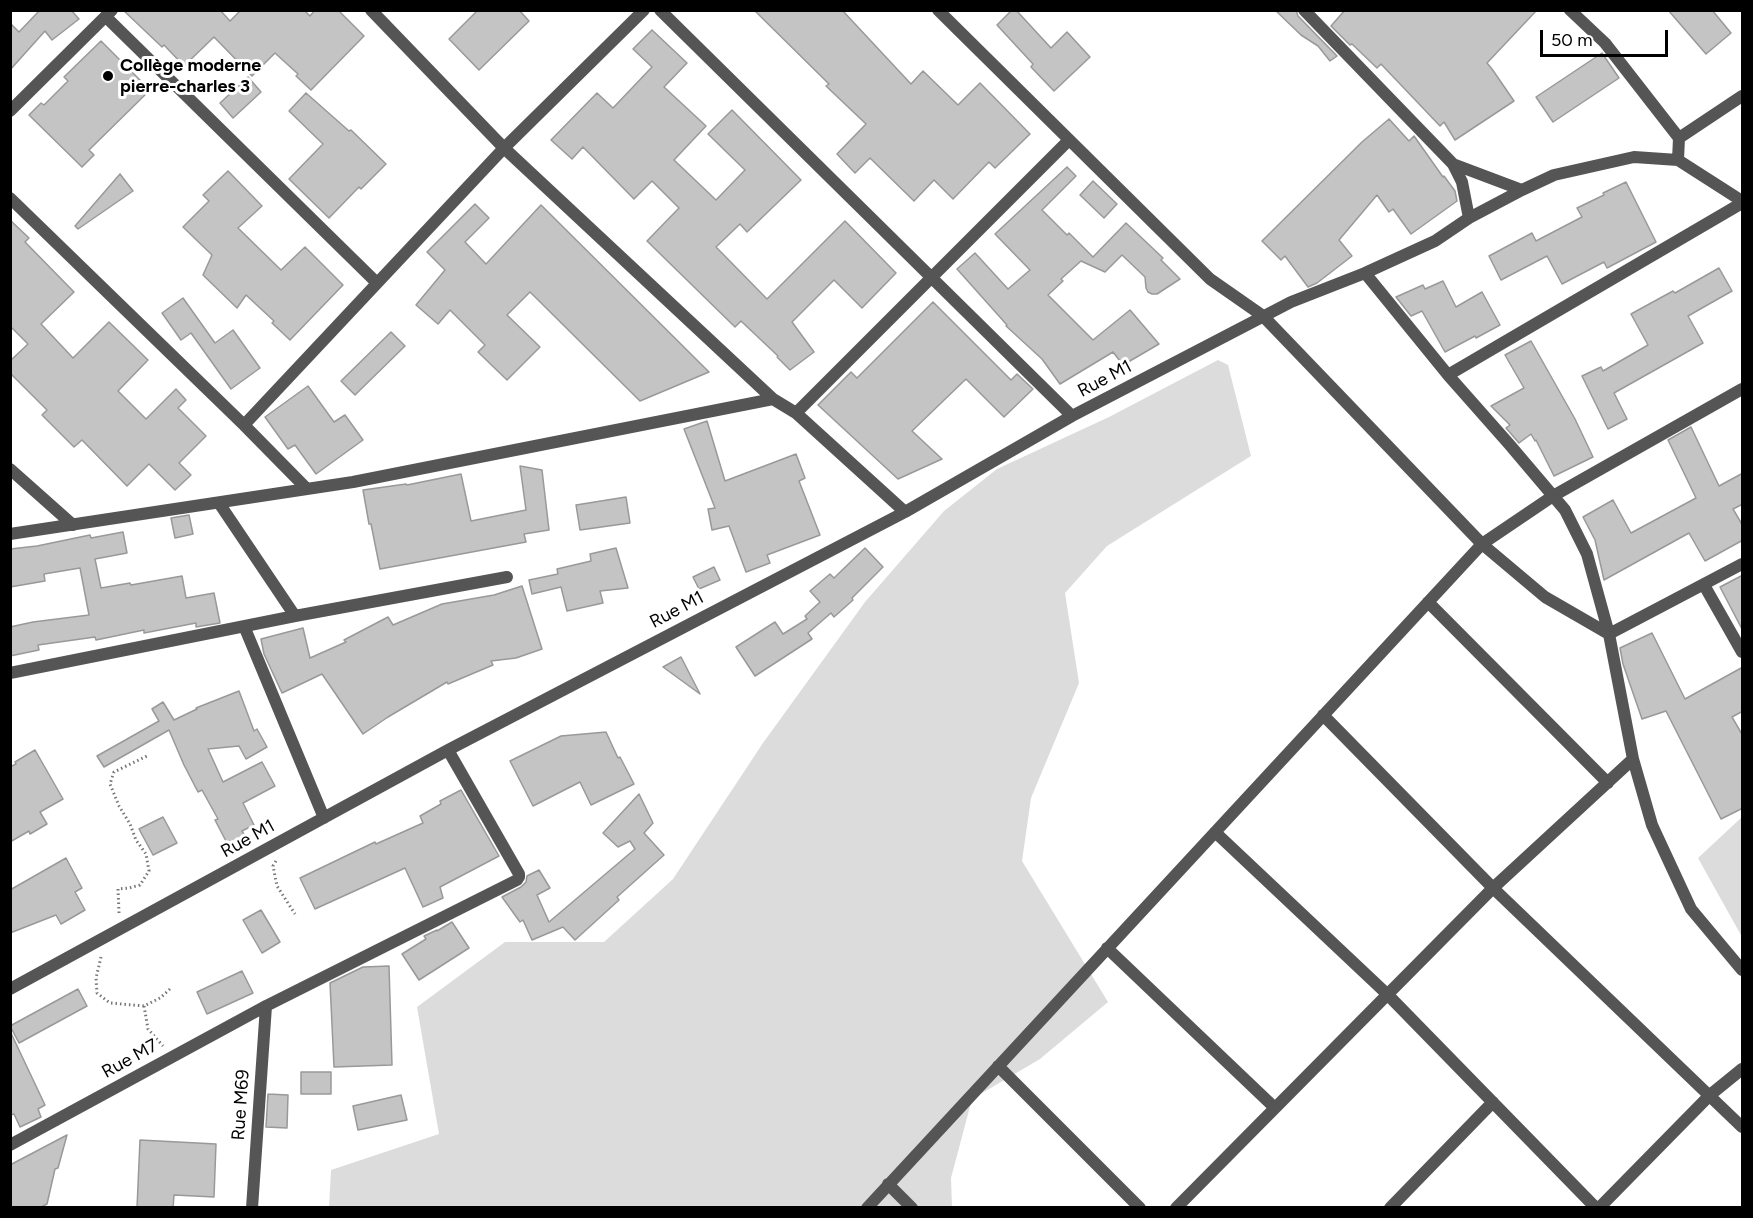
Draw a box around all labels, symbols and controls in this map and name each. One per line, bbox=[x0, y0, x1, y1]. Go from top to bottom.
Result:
scale bar bbox=[1543, 18, 1670, 56]
text: 50 m bbox=[1551, 29, 1593, 51]
place label: Collège moderne pierre-charles 3 bbox=[120, 55, 261, 98]
marker: Collège moderne pierre-charles 3 bbox=[101, 69, 115, 83]
street label: Rue M1 bbox=[1074, 356, 1136, 402]
street label: Rue M1 bbox=[646, 587, 708, 633]
street label: Rue M1 bbox=[217, 815, 279, 863]
street label: Rue M7 bbox=[98, 1035, 162, 1083]
street label: Rue M69 bbox=[228, 1069, 254, 1141]

